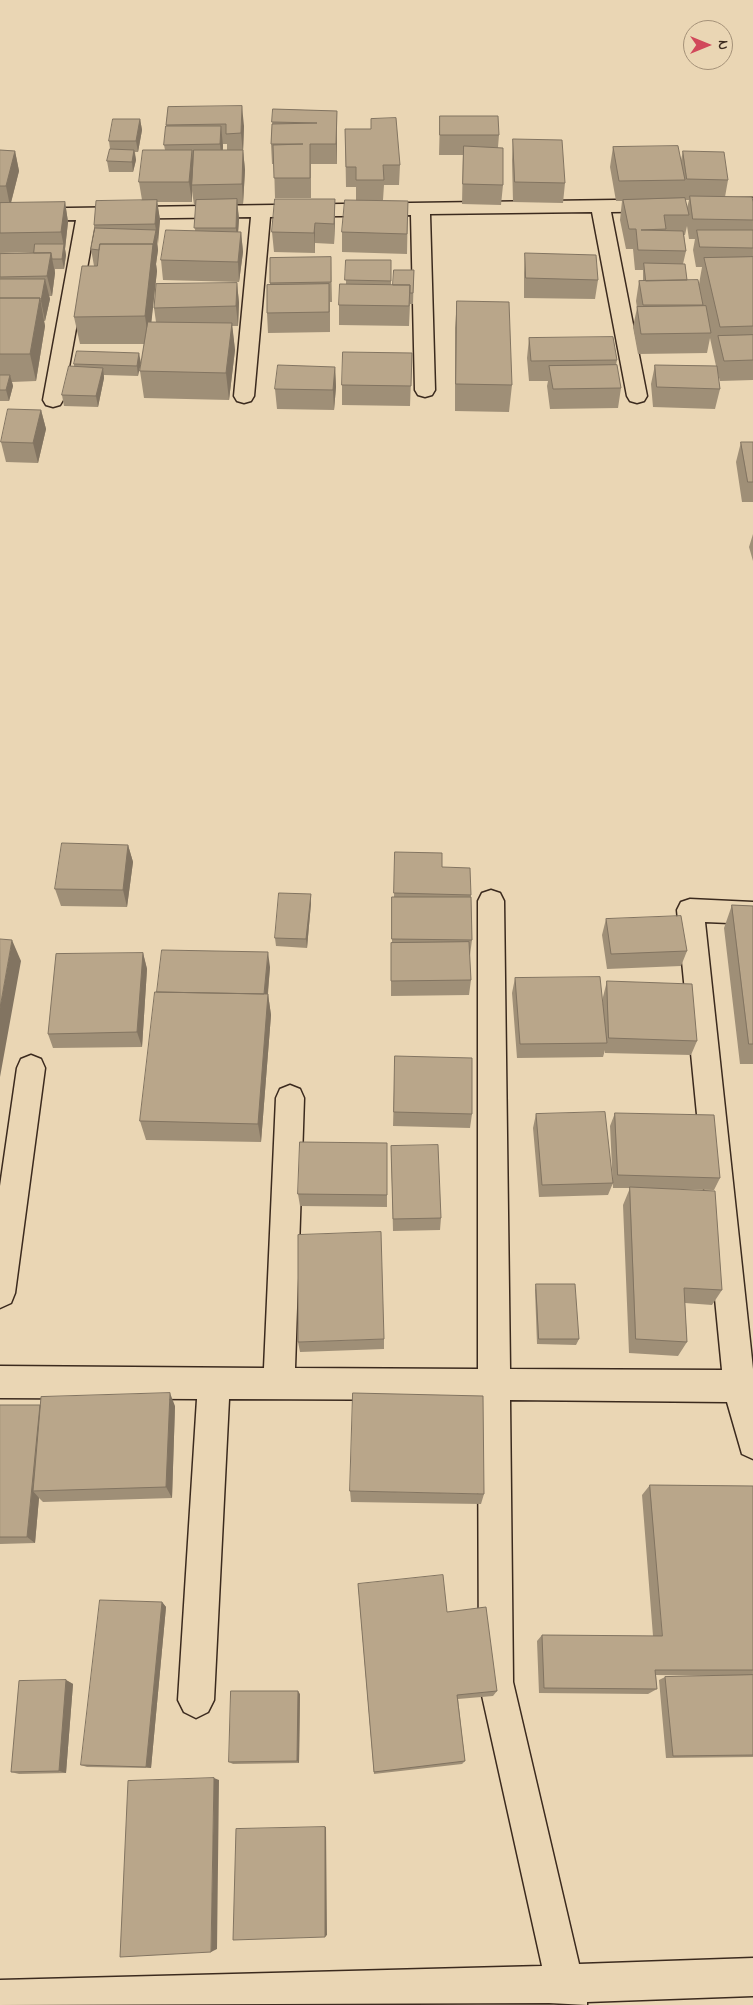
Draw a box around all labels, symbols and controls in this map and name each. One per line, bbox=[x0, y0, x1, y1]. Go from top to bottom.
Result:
north arrow bbox=[683, 20, 733, 70]
text: N bbox=[712, 40, 733, 50]

